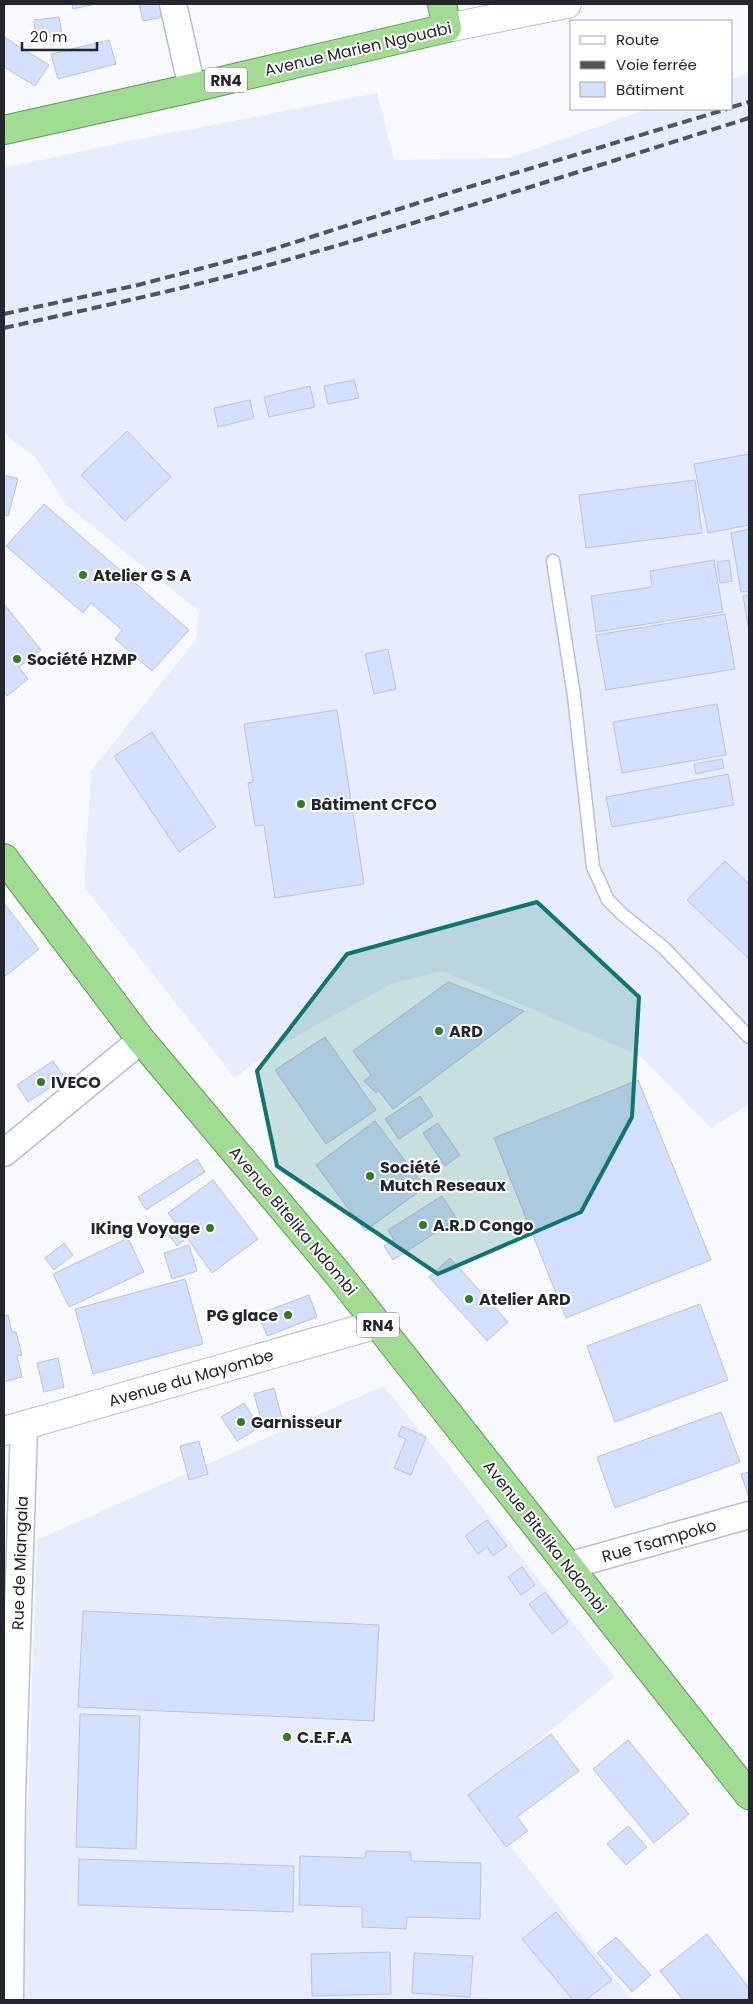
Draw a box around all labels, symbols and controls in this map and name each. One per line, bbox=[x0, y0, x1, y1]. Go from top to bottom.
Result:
street label: Avenue Marien Ngouabi bbox=[262, 16, 454, 82]
scale bar bbox=[22, 20, 98, 52]
legend bbox=[570, 20, 733, 110]
text: 20 m bbox=[30, 26, 68, 47]
text: Route bbox=[616, 29, 659, 50]
text: Voie ferrée bbox=[616, 54, 697, 75]
road number: RN4 bbox=[205, 68, 247, 92]
text: Bâtiment bbox=[616, 79, 684, 100]
place label: Atelier G S A bbox=[93, 564, 191, 587]
marker: Atelier G S A bbox=[77, 569, 89, 581]
place label: Société HZMP bbox=[27, 648, 137, 671]
marker: Société HZMP bbox=[11, 653, 23, 665]
place label: Bâtiment CFCO bbox=[311, 793, 437, 816]
marker: Bâtiment CFCO bbox=[295, 798, 307, 810]
place label: ARD bbox=[449, 1020, 483, 1043]
marker: ARD bbox=[433, 1025, 445, 1037]
place label: IVECO bbox=[51, 1071, 101, 1094]
marker: IVECO bbox=[35, 1076, 47, 1088]
street label: Avenue Bitelika Ndombi bbox=[224, 1141, 362, 1301]
place label: Société Mutch Reseaux bbox=[380, 1156, 507, 1197]
marker: Société Mutch Reseaux bbox=[364, 1170, 376, 1182]
place label: A.R.D Congo bbox=[433, 1214, 534, 1237]
place label: IKing Voyage bbox=[91, 1217, 200, 1240]
marker: A.R.D Congo bbox=[417, 1219, 429, 1231]
marker: IKing Voyage bbox=[204, 1222, 216, 1234]
place label: Atelier ARD bbox=[479, 1288, 571, 1311]
marker: Atelier ARD bbox=[463, 1293, 475, 1305]
place label: PG glace bbox=[206, 1304, 278, 1327]
marker: PG glace bbox=[282, 1309, 294, 1321]
road number: RN4 bbox=[357, 1312, 399, 1338]
street label: Avenue du Mayombe bbox=[106, 1343, 276, 1413]
place label: Garnisseur bbox=[251, 1411, 342, 1434]
marker: Garnisseur bbox=[235, 1416, 247, 1428]
street label: Avenue Bitelika Ndombi bbox=[478, 1456, 612, 1618]
street label: Rue de Miangala bbox=[6, 1495, 34, 1631]
street label: Rue Tsampoko bbox=[599, 1514, 719, 1568]
place label: C.E.F.A bbox=[297, 1726, 352, 1749]
marker: C.E.F.A bbox=[281, 1731, 293, 1743]

